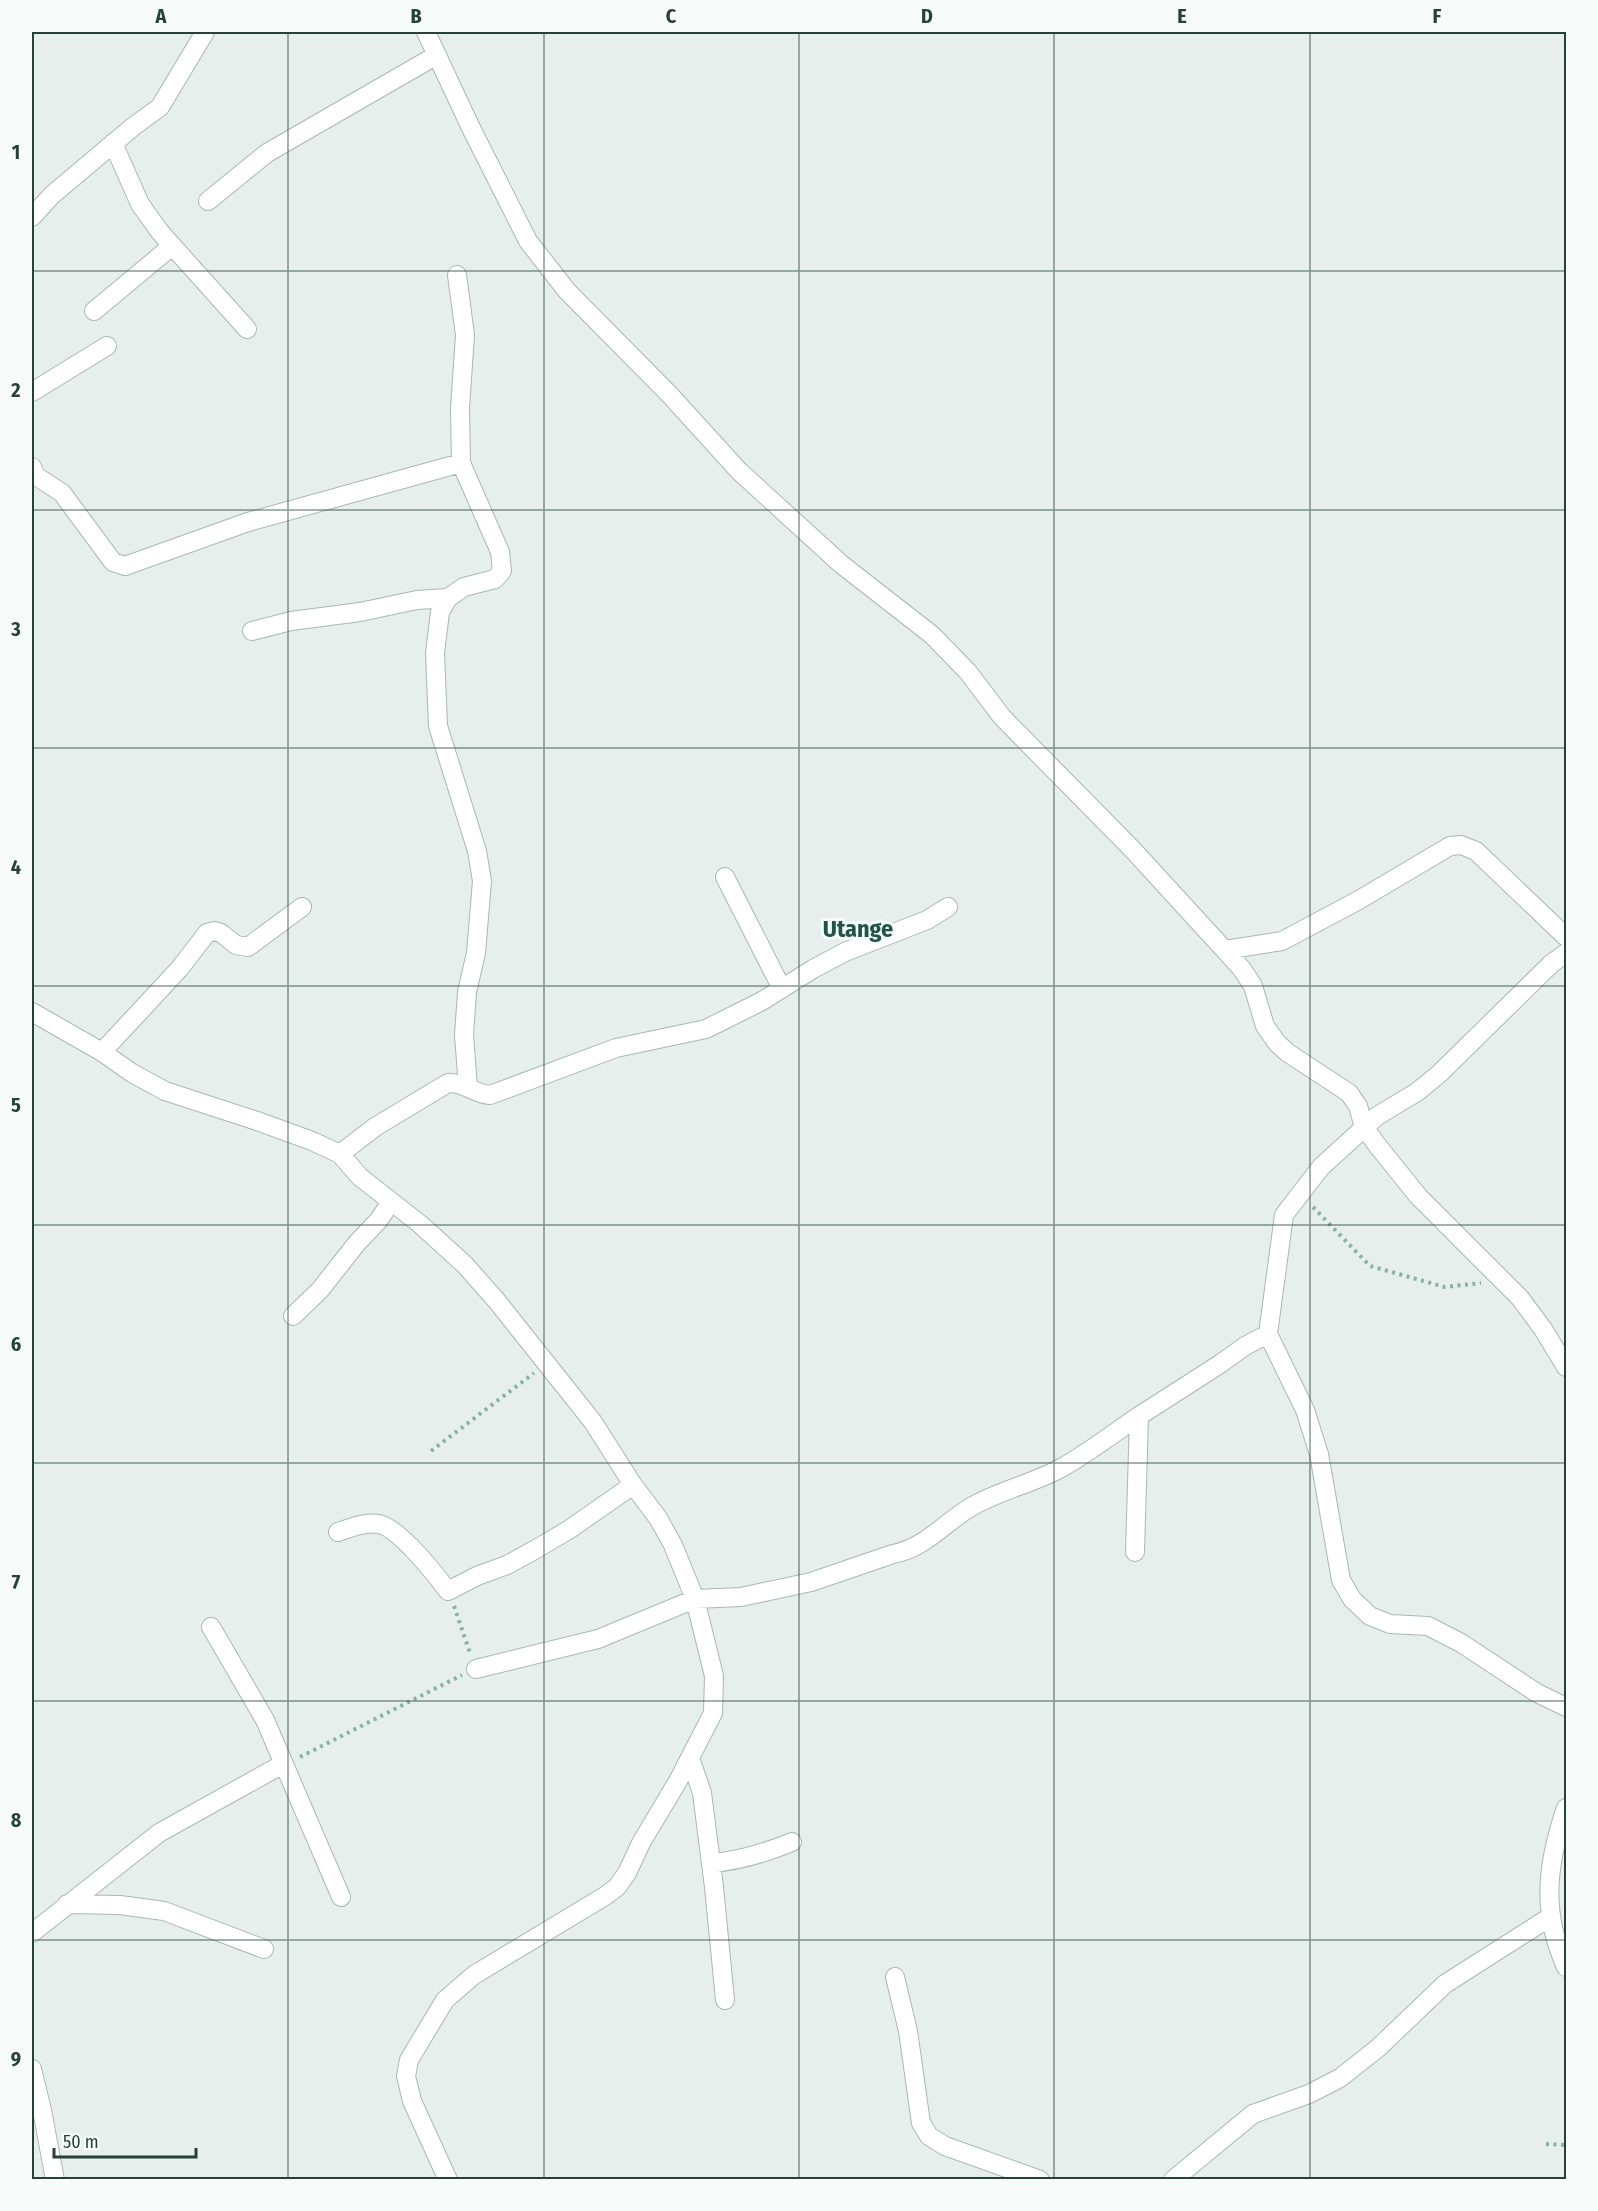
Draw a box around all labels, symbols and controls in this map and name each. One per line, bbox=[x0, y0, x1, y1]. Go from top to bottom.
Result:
text: A bbox=[155, 4, 168, 28]
text: B bbox=[410, 4, 422, 28]
text: C bbox=[666, 4, 677, 28]
text: D bbox=[921, 4, 933, 28]
text: E bbox=[1177, 4, 1187, 28]
text: F bbox=[1433, 4, 1442, 28]
text: 1 bbox=[12, 140, 20, 164]
text: 2 bbox=[10, 378, 21, 402]
text: 3 bbox=[10, 617, 21, 641]
text: 4 bbox=[11, 855, 21, 879]
district label: Utange bbox=[823, 915, 893, 943]
text: 5 bbox=[11, 1093, 21, 1117]
text: 6 bbox=[11, 1332, 21, 1356]
text: 7 bbox=[12, 1570, 21, 1594]
text: 8 bbox=[11, 1808, 22, 1832]
text: 9 bbox=[11, 2047, 21, 2071]
scale bar bbox=[54, 2121, 196, 2159]
text: 50 m bbox=[63, 2131, 99, 2153]

